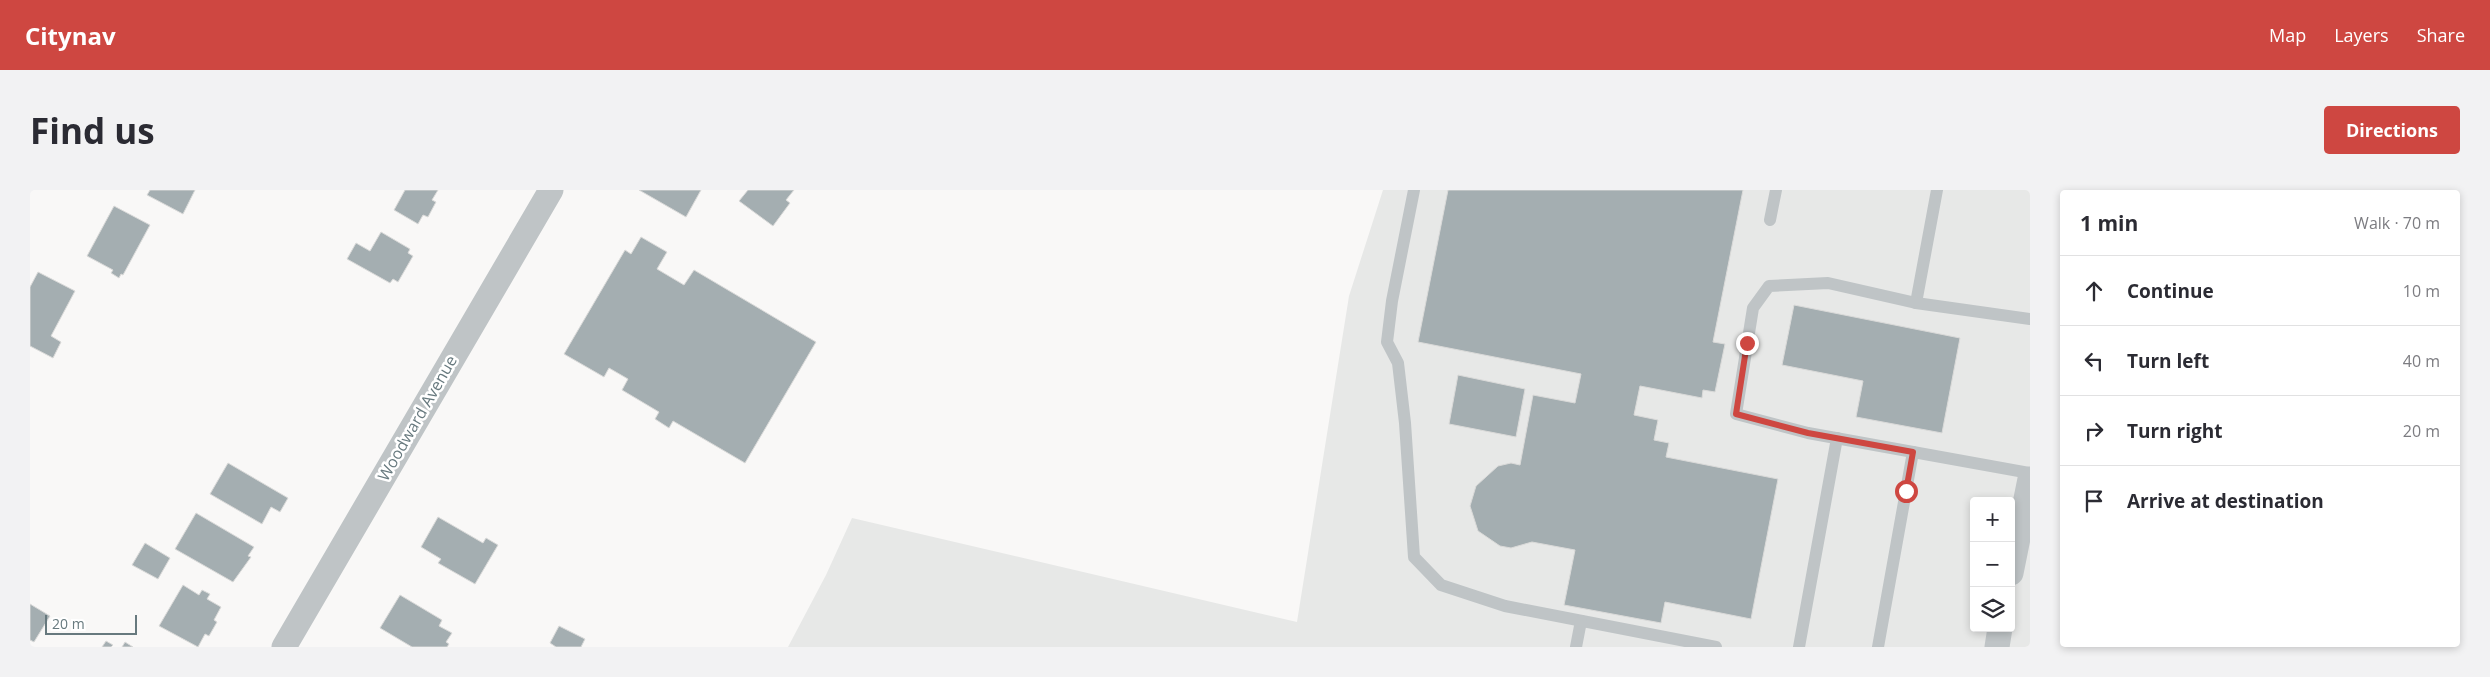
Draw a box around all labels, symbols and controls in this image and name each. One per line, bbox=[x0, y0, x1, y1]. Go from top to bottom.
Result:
text: Citynav bbox=[25, 19, 116, 52]
text: Map bbox=[2269, 23, 2306, 47]
text: Layers bbox=[2334, 23, 2389, 47]
text: Share bbox=[2417, 23, 2465, 47]
button: Directions bbox=[2324, 106, 2460, 154]
text: Find us bbox=[30, 107, 155, 154]
text: 1 min bbox=[2080, 209, 2138, 237]
text: Walk · 70 m bbox=[2354, 212, 2440, 234]
icon: ahead bbox=[2080, 277, 2108, 305]
text: Continue bbox=[2127, 278, 2214, 304]
text: 10 m bbox=[2403, 280, 2440, 302]
route end bbox=[1736, 332, 1759, 355]
icon: left bbox=[2080, 347, 2108, 375]
text: Turn left bbox=[2127, 348, 2209, 374]
text: 40 m bbox=[2403, 350, 2440, 372]
street label: Woodward Avenue bbox=[372, 351, 462, 485]
icon: right bbox=[2080, 417, 2108, 445]
text: Turn right bbox=[2127, 418, 2222, 444]
text: 20 m bbox=[2403, 420, 2440, 442]
route start bbox=[1895, 480, 1918, 503]
icon: arrive bbox=[2080, 487, 2108, 515]
text: Arrive at destination bbox=[2127, 488, 2324, 514]
map controls bbox=[1970, 497, 2015, 632]
button: + bbox=[1970, 497, 2015, 542]
button: − bbox=[1970, 542, 2015, 587]
button: layers bbox=[1970, 587, 2015, 632]
scale bar bbox=[45, 612, 138, 635]
text: 20 m bbox=[52, 614, 85, 633]

